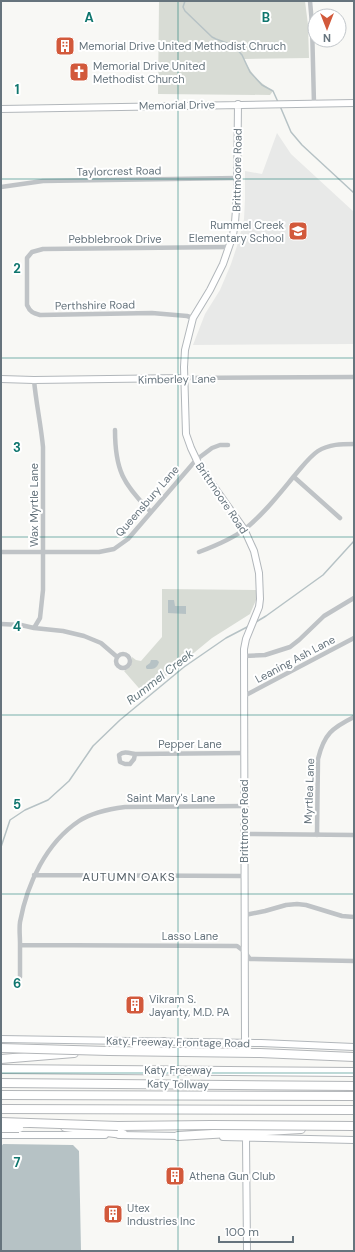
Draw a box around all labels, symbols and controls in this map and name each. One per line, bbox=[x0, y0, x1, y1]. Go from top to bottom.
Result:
north arrow bbox=[307, 8, 347, 48]
text: A bbox=[84, 9, 94, 26]
text: B bbox=[262, 9, 270, 26]
text: N bbox=[323, 31, 331, 45]
building icon: Memorial Drive United Methodist Chruch bbox=[54, 35, 76, 57]
place label: Memorial Drive United Methodist Chruch bbox=[79, 39, 286, 53]
place label: Memorial Drive United Methodist Church bbox=[93, 59, 205, 86]
church icon: Memorial Drive United Methodist Church bbox=[68, 61, 90, 83]
text: 1 bbox=[15, 81, 19, 98]
street label: Memorial Drive bbox=[139, 97, 215, 113]
street label: Brittmoore Road bbox=[229, 128, 245, 212]
street label: Taylorcrest Road bbox=[77, 163, 162, 179]
place label: Rummel Creek Elementary School bbox=[189, 218, 284, 245]
school or university icon: Rummel Creek Elementary School bbox=[287, 220, 309, 242]
street label: Pebblebrook Drive bbox=[68, 232, 162, 246]
text: 2 bbox=[13, 260, 21, 277]
street label: Perthshire Road bbox=[55, 297, 135, 313]
street label: Kimberley Lane bbox=[138, 371, 216, 387]
text: 3 bbox=[13, 439, 21, 456]
street label: Brittmoore Road bbox=[193, 459, 251, 537]
street label: Wax Myrtle Lane bbox=[27, 463, 41, 547]
street label: Queensbury Lane bbox=[112, 463, 182, 539]
text: 4 bbox=[13, 618, 21, 635]
street label: Leaning Ash Lane bbox=[253, 632, 337, 686]
water label: Rummel Creek bbox=[123, 645, 197, 708]
street label: Pepper Lane bbox=[158, 737, 222, 751]
street label: Myrtlea Lane bbox=[301, 758, 317, 824]
street label: Brittmoore Road bbox=[237, 779, 251, 863]
street label: Saint Mary's Lane bbox=[127, 791, 215, 805]
text: 5 bbox=[13, 796, 21, 813]
district label: AUTUMN OAKS bbox=[82, 869, 176, 885]
street label: Lasso Lane bbox=[162, 929, 218, 943]
text: 6 bbox=[13, 975, 21, 992]
place label: Vikram S. Jayanty, M.D. PA bbox=[149, 992, 230, 1019]
building icon: Vikram S. Jayanty, M.D. PA bbox=[124, 994, 146, 1016]
street label: Katy Freeway Frontage Road bbox=[106, 1034, 250, 1050]
street label: Katy Freeway bbox=[144, 1063, 212, 1077]
street label: Katy Tollway bbox=[147, 1076, 209, 1092]
text: 7 bbox=[14, 1154, 21, 1171]
building icon: Athena Gun Club bbox=[164, 1165, 186, 1187]
place label: Athena Gun Club bbox=[189, 1169, 275, 1183]
place label: Utex Industries Inc bbox=[127, 1201, 195, 1228]
building icon: Utex Industries Inc bbox=[102, 1203, 124, 1225]
scale bar bbox=[219, 1218, 293, 1244]
text: 100 m bbox=[225, 1224, 259, 1240]

